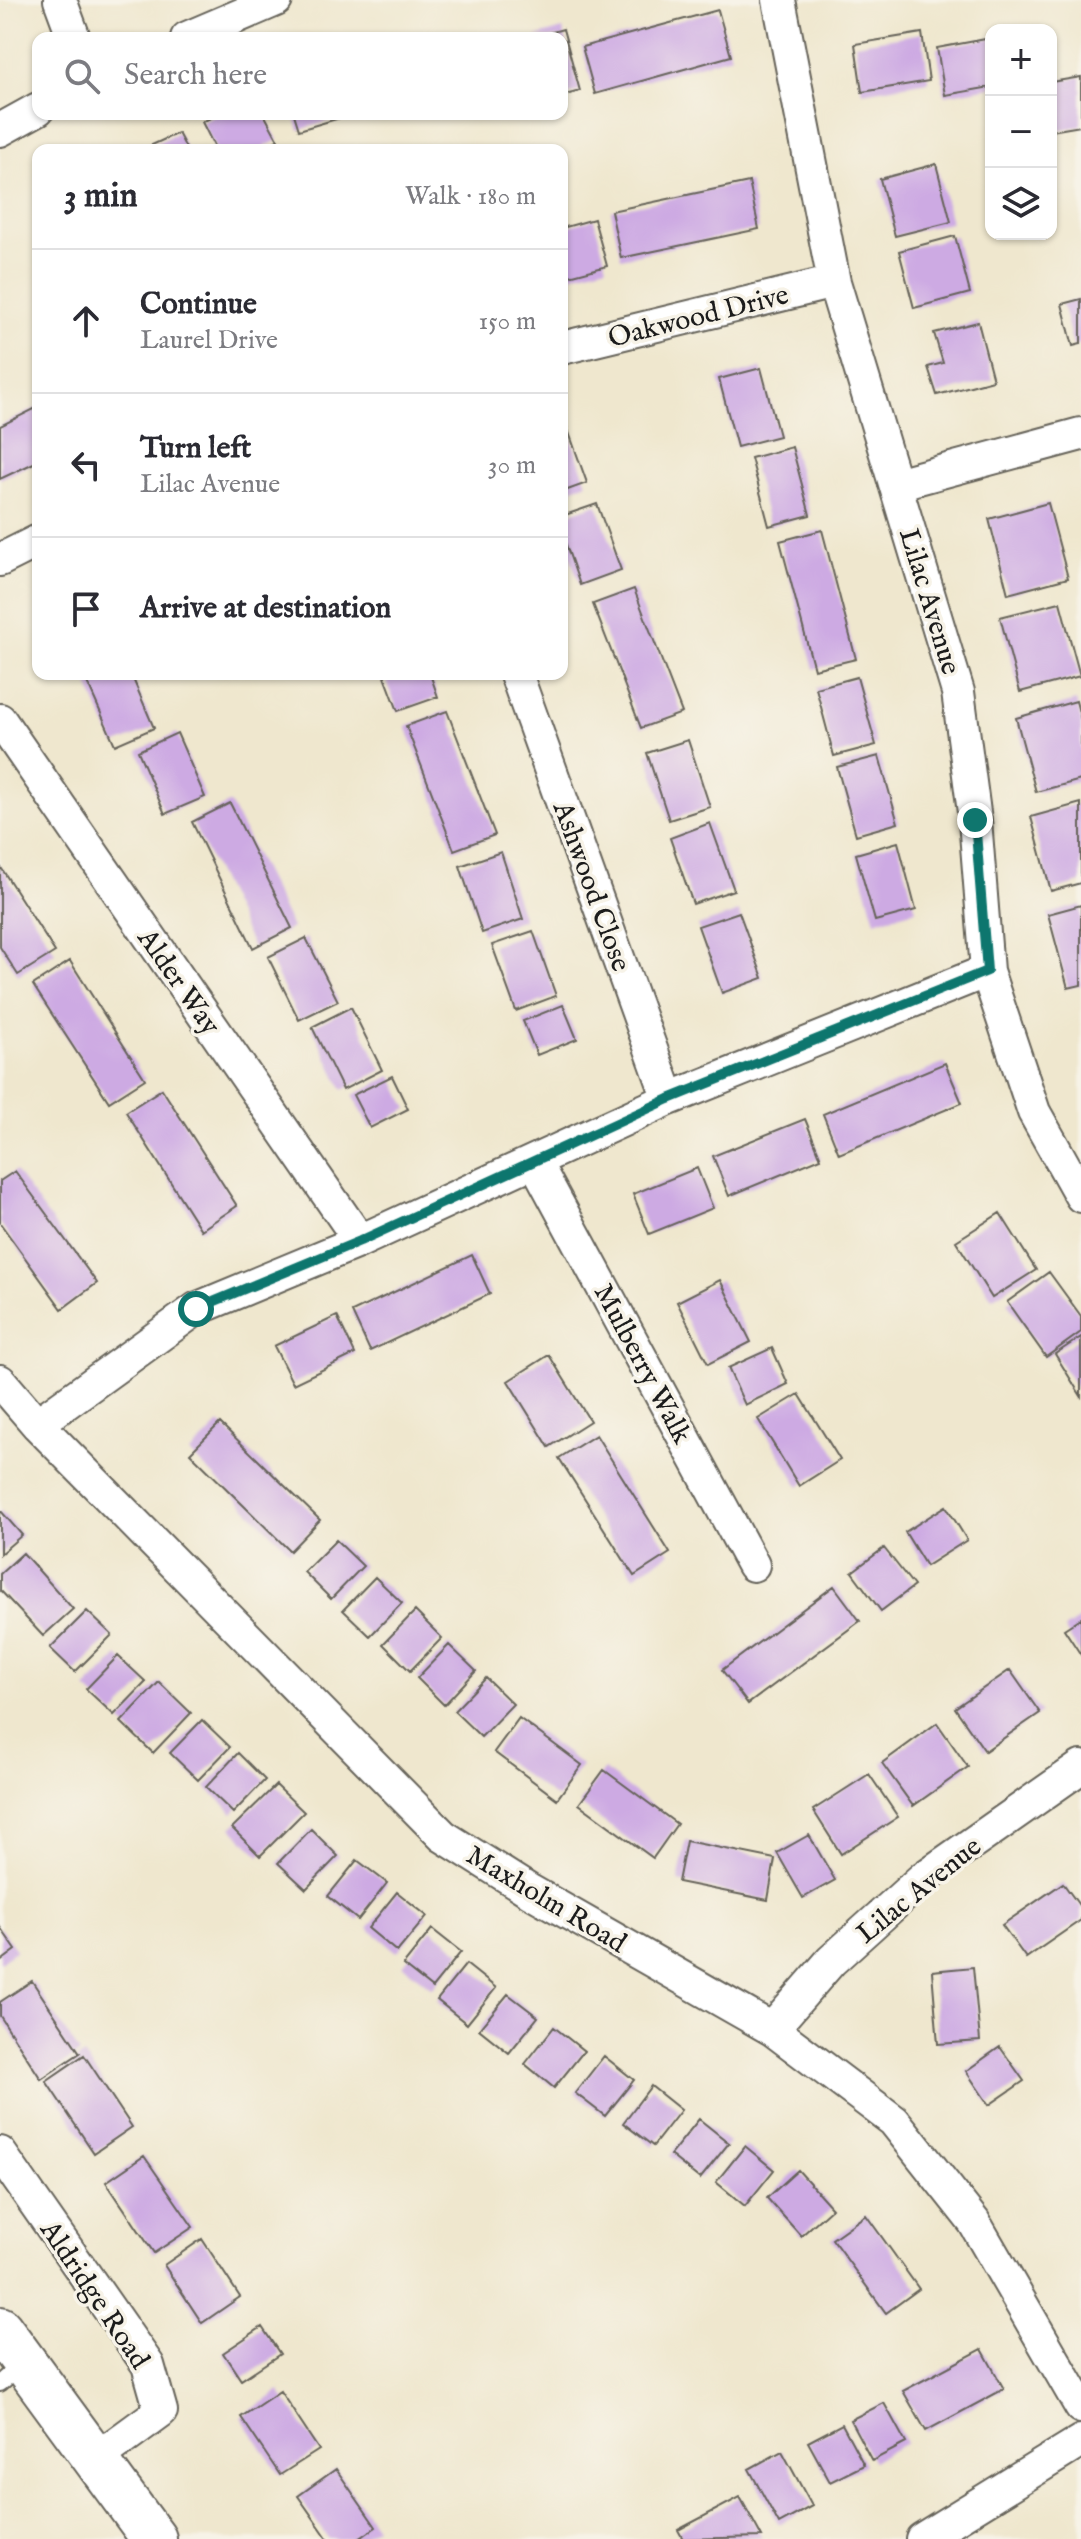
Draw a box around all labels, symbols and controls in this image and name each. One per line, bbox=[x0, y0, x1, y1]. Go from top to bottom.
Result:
map controls bbox=[985, 24, 1057, 240]
button: + bbox=[985, 24, 1057, 96]
search box bbox=[32, 32, 568, 120]
icon: search bbox=[60, 54, 104, 98]
text: Search here bbox=[124, 57, 267, 95]
button: − bbox=[985, 96, 1057, 168]
button: layers bbox=[985, 168, 1057, 240]
text: 3 min bbox=[64, 175, 138, 218]
text: Walk · 180 m bbox=[405, 180, 536, 213]
street label: Oakwood Drive bbox=[605, 278, 793, 357]
text: Continue bbox=[140, 286, 257, 324]
icon: ahead bbox=[64, 299, 108, 343]
text: 150 m bbox=[478, 305, 536, 338]
text: Laurel Drive bbox=[140, 324, 278, 357]
text: Turn left bbox=[140, 430, 251, 468]
icon: left bbox=[64, 443, 108, 487]
text: 30 m bbox=[488, 449, 536, 482]
text: Lilac Avenue bbox=[140, 468, 280, 501]
street label: Lilac Avenue bbox=[890, 524, 967, 679]
icon: arrive bbox=[64, 587, 108, 631]
text: Arrive at destination bbox=[140, 590, 391, 628]
street label: Ashwood Close bbox=[543, 796, 638, 977]
route end bbox=[957, 802, 993, 838]
street label: Alder Way bbox=[128, 922, 227, 1042]
street label: Mulberry Walk bbox=[585, 1278, 699, 1451]
route start bbox=[178, 1291, 214, 1327]
street label: Lilac Avenue bbox=[850, 1830, 989, 1952]
street label: Maxholm Road bbox=[459, 1839, 632, 1962]
street label: Aldridge Road bbox=[31, 2214, 156, 2376]

